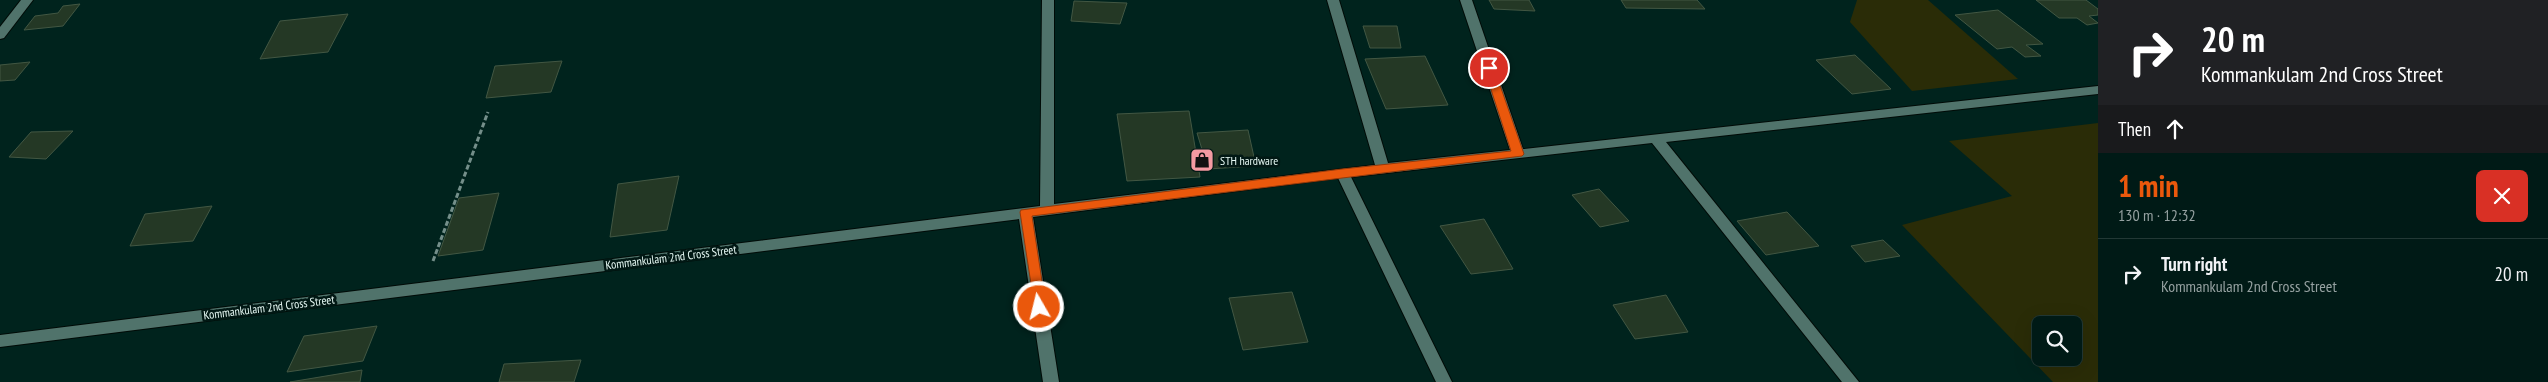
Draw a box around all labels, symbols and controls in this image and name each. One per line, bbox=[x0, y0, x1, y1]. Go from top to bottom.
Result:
text: 20 m bbox=[2201, 16, 2265, 62]
icon: right bbox=[2118, 20, 2183, 85]
pin bbox=[1468, 47, 1510, 89]
icon: arrive bbox=[1475, 54, 1503, 82]
text: Kommankulam 2nd Cross Street bbox=[2201, 60, 2443, 88]
icon: ahead bbox=[2161, 115, 2189, 143]
text: Then bbox=[2118, 117, 2151, 141]
shop icon: STH hardware bbox=[1189, 147, 1215, 173]
place label: STH hardware bbox=[1220, 153, 1278, 168]
text: 1 min bbox=[2118, 166, 2179, 205]
button: close bbox=[2476, 170, 2528, 222]
text: 130 m · 12:32 bbox=[2118, 205, 2196, 225]
street label: Kommankulam 2nd Cross Street bbox=[605, 241, 738, 272]
text: Turn right bbox=[2161, 252, 2227, 276]
icon: right bbox=[2118, 260, 2146, 288]
text: 20 m bbox=[2495, 262, 2528, 286]
text: Kommankulam 2nd Cross Street bbox=[2161, 276, 2337, 296]
position arrow bbox=[1012, 280, 1064, 332]
street label: Kommankulam 2nd Cross Street bbox=[203, 291, 336, 322]
map controls bbox=[2032, 316, 2082, 366]
button: search bbox=[2032, 316, 2082, 366]

